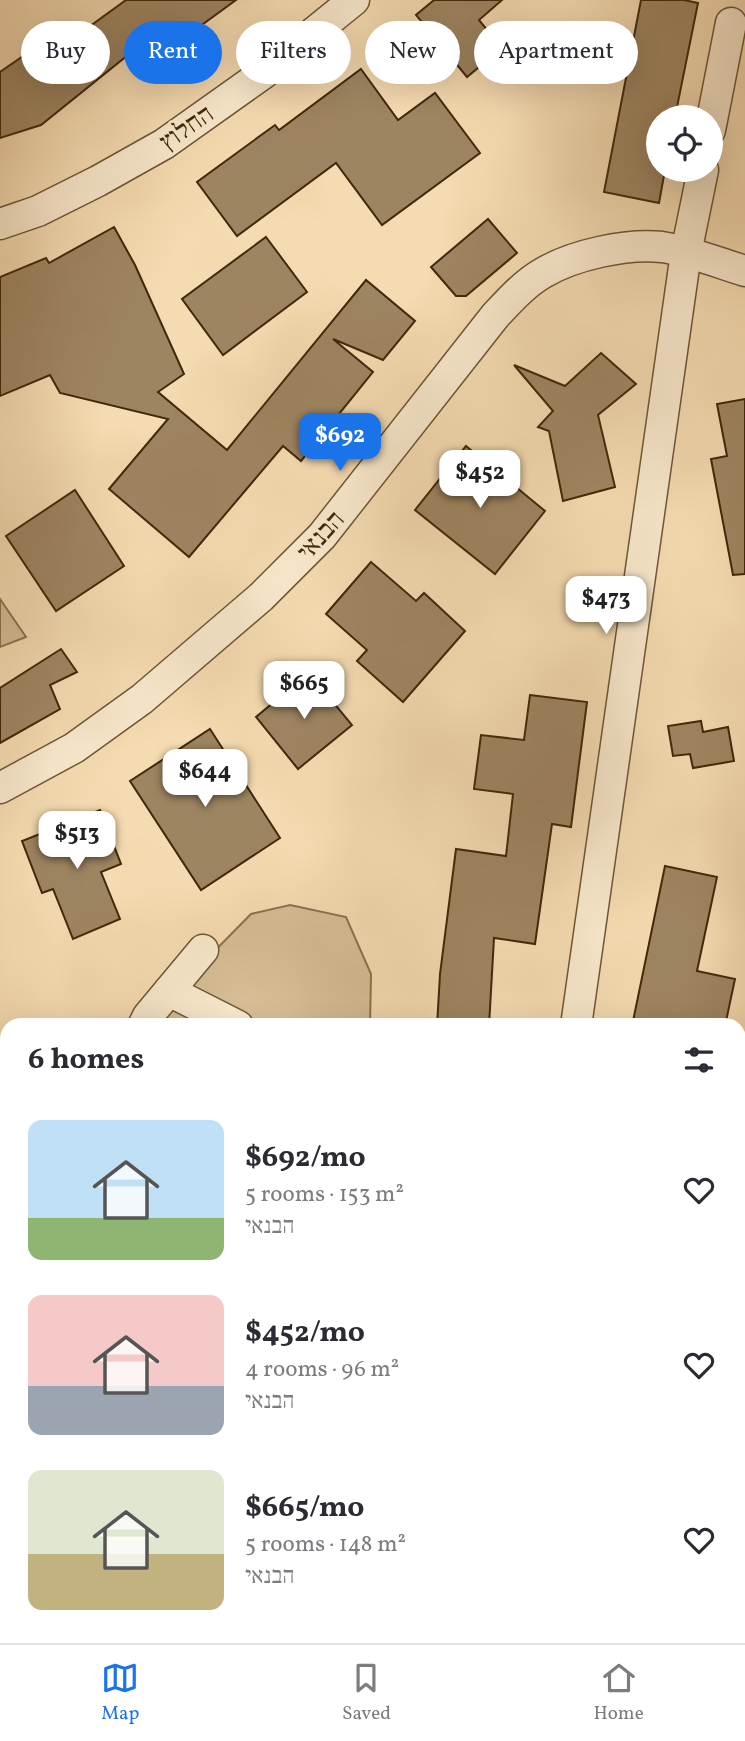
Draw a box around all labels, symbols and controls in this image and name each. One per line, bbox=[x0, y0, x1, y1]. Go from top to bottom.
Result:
chip: Buy bbox=[21, 21, 110, 84]
chip: Rent bbox=[124, 21, 222, 84]
chip: Filters bbox=[236, 21, 351, 84]
chip: New bbox=[365, 21, 460, 84]
chip: Apartment bbox=[474, 21, 638, 84]
street label: החלוץ bbox=[153, 97, 222, 160]
map controls bbox=[646, 105, 723, 182]
button: locate bbox=[646, 105, 723, 182]
pin: $692 bbox=[299, 414, 381, 473]
text: $692 bbox=[315, 420, 365, 452]
pin: $452 bbox=[439, 450, 521, 510]
text: $452 bbox=[455, 457, 505, 489]
street label: הבנאי bbox=[289, 504, 354, 569]
pin: $473 bbox=[565, 576, 647, 636]
text: $473 bbox=[582, 583, 630, 615]
pin: $665 bbox=[263, 662, 345, 721]
text: $665 bbox=[279, 668, 329, 700]
pin: $644 bbox=[164, 750, 246, 809]
text: $644 bbox=[178, 756, 232, 788]
pin: $513 bbox=[36, 812, 118, 871]
text: $513 bbox=[55, 818, 99, 850]
text: 6 homes bbox=[28, 1039, 144, 1081]
icon: filters bbox=[680, 1041, 718, 1079]
text: $692/mo bbox=[245, 1137, 366, 1179]
icon: home bbox=[84, 1148, 168, 1232]
icon: heart bbox=[680, 1171, 718, 1209]
text: 5 rooms · 153 m² bbox=[245, 1179, 404, 1211]
text: הבנאי bbox=[245, 1211, 294, 1243]
text: $452/mo bbox=[245, 1312, 365, 1354]
icon: home bbox=[84, 1323, 168, 1407]
icon: heart bbox=[680, 1346, 718, 1384]
text: 4 rooms · 96 m² bbox=[245, 1354, 399, 1386]
text: הבנאי bbox=[245, 1386, 294, 1418]
text: $665/mo bbox=[245, 1487, 365, 1529]
icon: home bbox=[84, 1498, 168, 1582]
icon: heart bbox=[680, 1521, 718, 1559]
text: 5 rooms · 148 m² bbox=[245, 1529, 406, 1561]
text: הבנאי bbox=[245, 1561, 294, 1593]
tab: Map bbox=[101, 1659, 139, 1727]
tab: Saved bbox=[342, 1659, 391, 1727]
tab: Home bbox=[593, 1659, 644, 1727]

